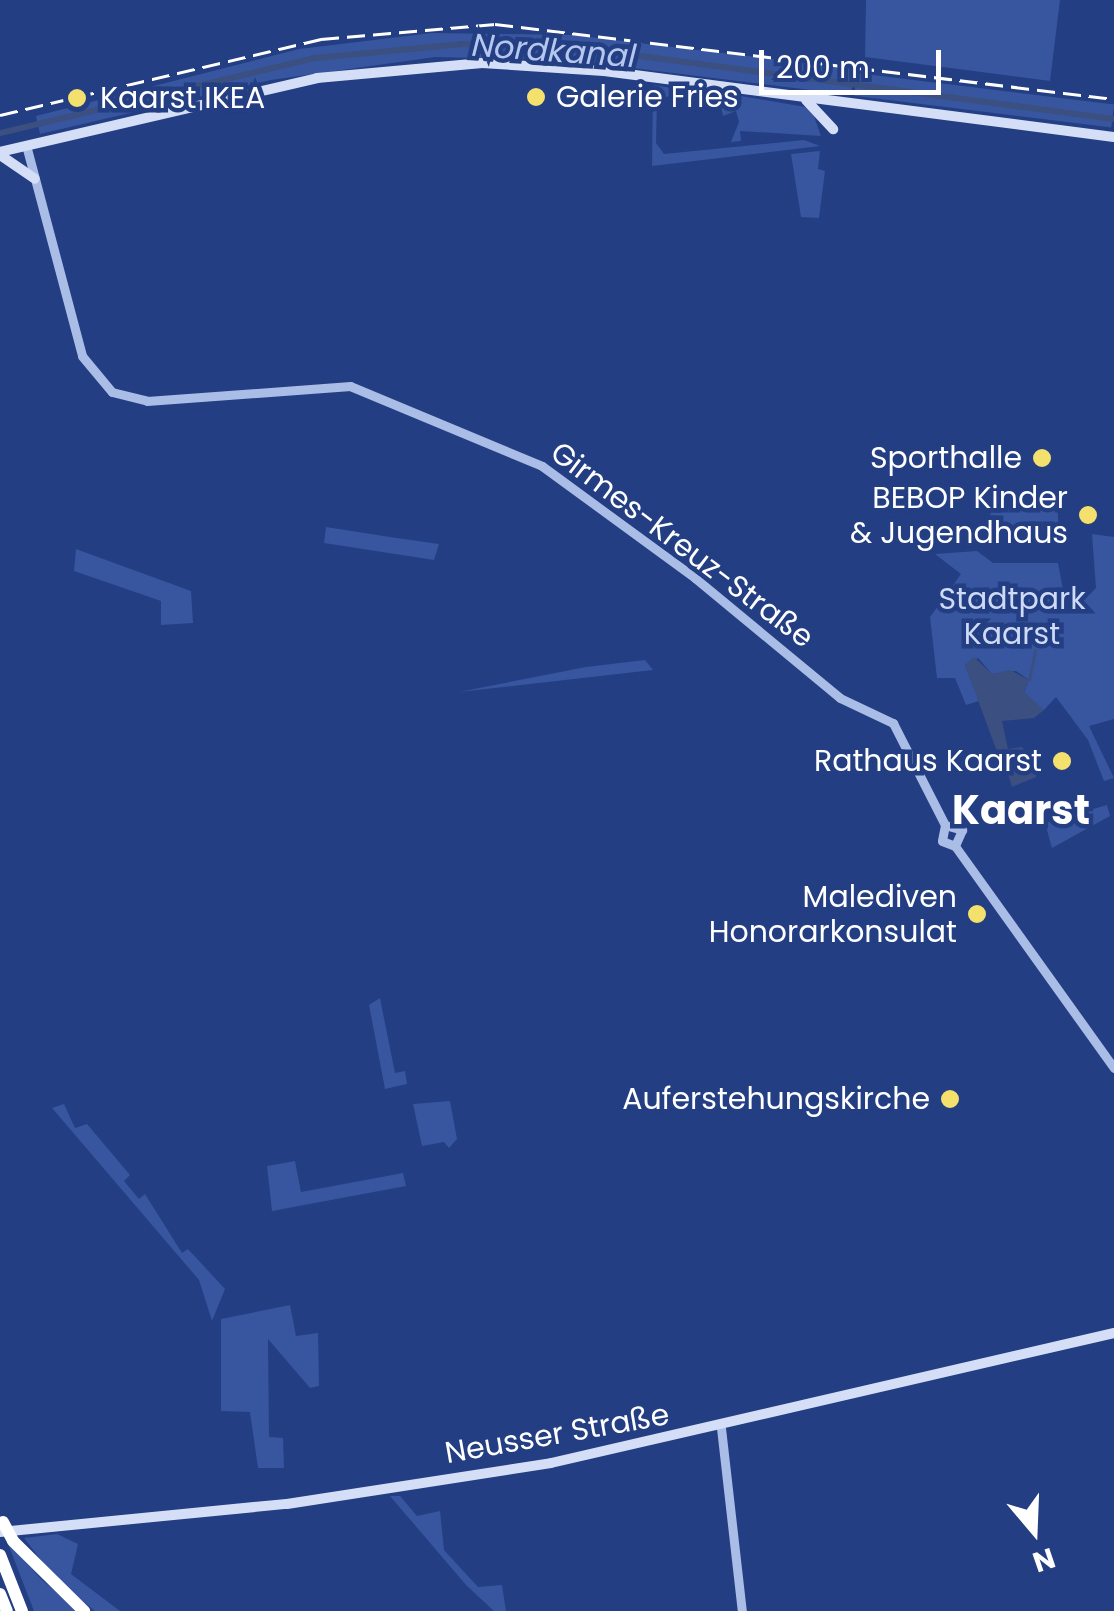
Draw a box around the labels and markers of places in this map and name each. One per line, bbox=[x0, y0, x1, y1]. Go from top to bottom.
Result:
place label: Galerie Fries bbox=[556, 79, 739, 115]
place label: Kaarst IKEA bbox=[100, 80, 265, 116]
marker: Kaarst IKEA bbox=[64, 85, 90, 111]
marker: Galerie Fries bbox=[525, 86, 547, 108]
place label: Sporthalle bbox=[870, 440, 1022, 476]
marker: Sporthalle bbox=[1031, 447, 1053, 469]
place label: BEBOP Kinder & Jugendhaus bbox=[850, 480, 1068, 550]
marker: BEBOP Kinder & Jugendhaus bbox=[1077, 504, 1099, 526]
place label: Rathaus Kaarst bbox=[814, 743, 1042, 779]
marker: Rathaus Kaarst bbox=[1051, 750, 1073, 772]
place label: Malediven Honorarkonsulat bbox=[709, 879, 957, 950]
marker: Malediven Honorarkonsulat bbox=[966, 903, 988, 925]
place label: Auferstehungskirche bbox=[622, 1081, 930, 1117]
marker: Auferstehungskirche bbox=[939, 1088, 961, 1110]

